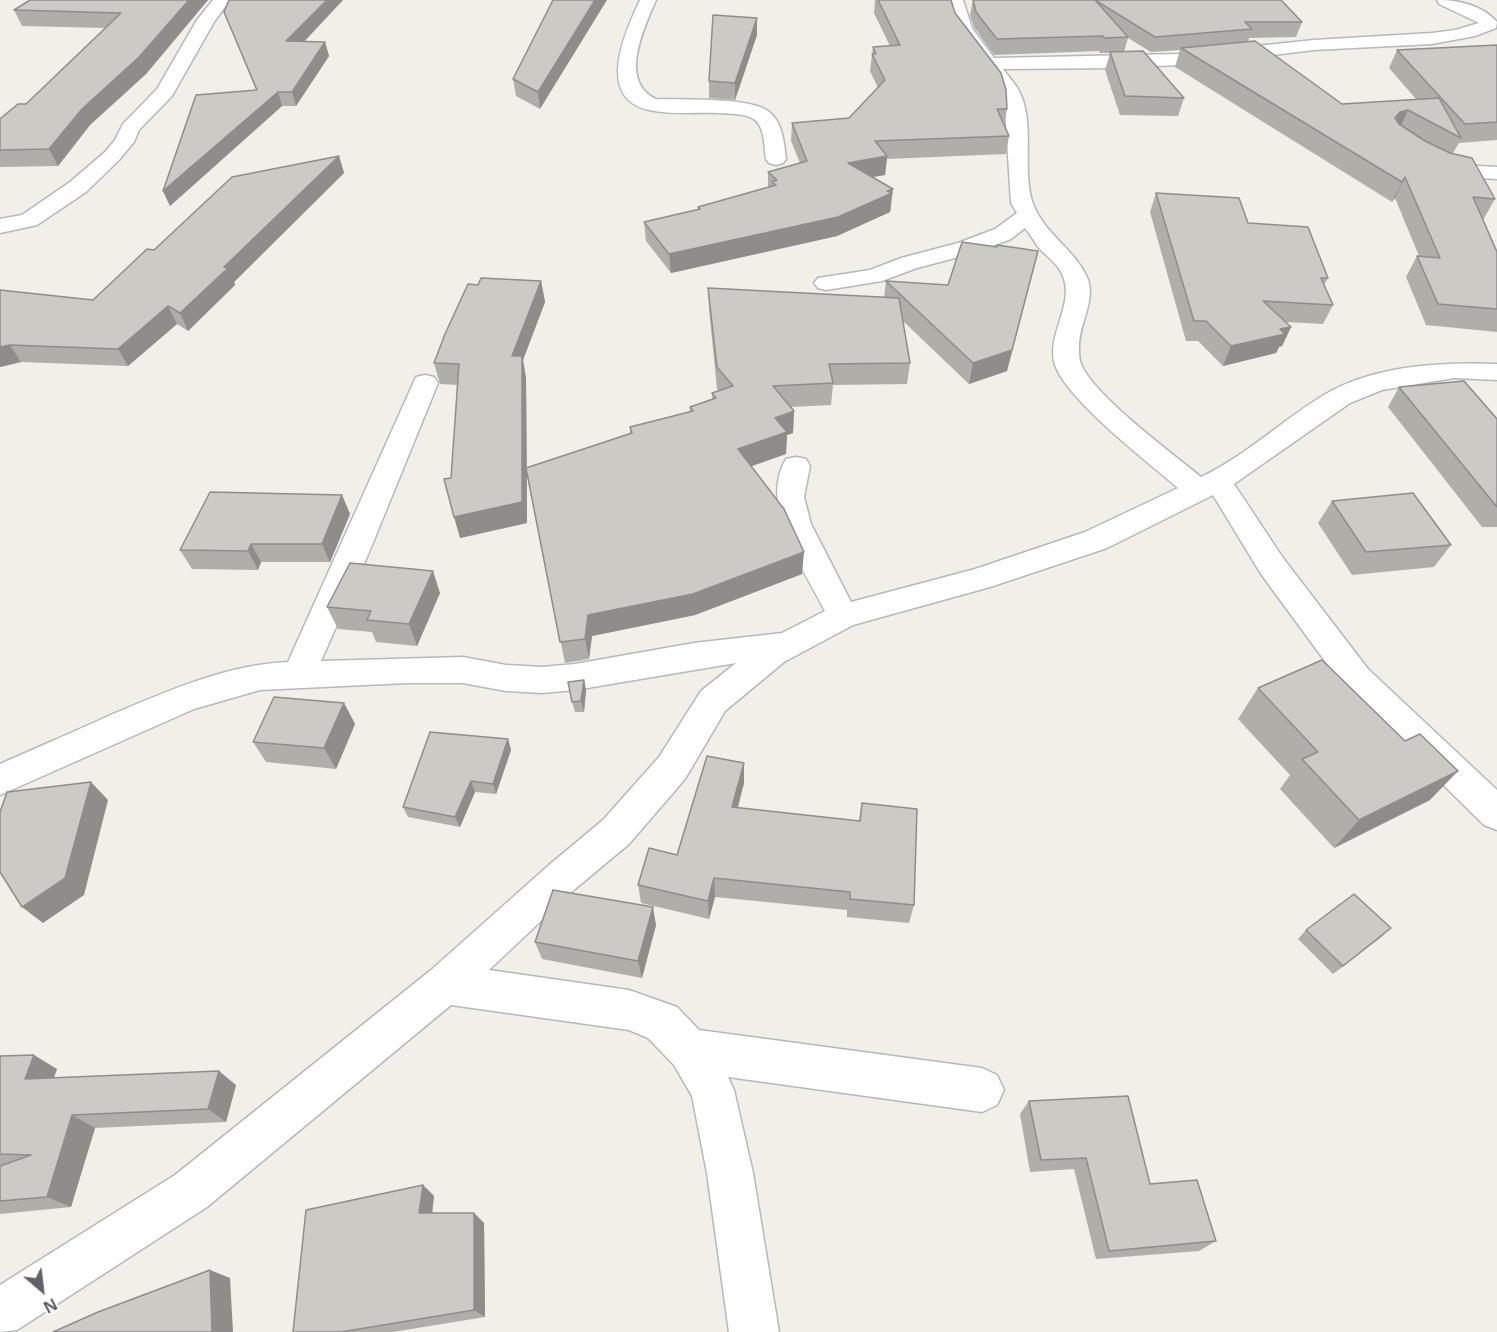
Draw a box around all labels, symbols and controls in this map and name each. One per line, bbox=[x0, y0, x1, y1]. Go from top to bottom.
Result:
north arrow bbox=[12, 1260, 72, 1320]
text: N bbox=[40, 1293, 61, 1319]

